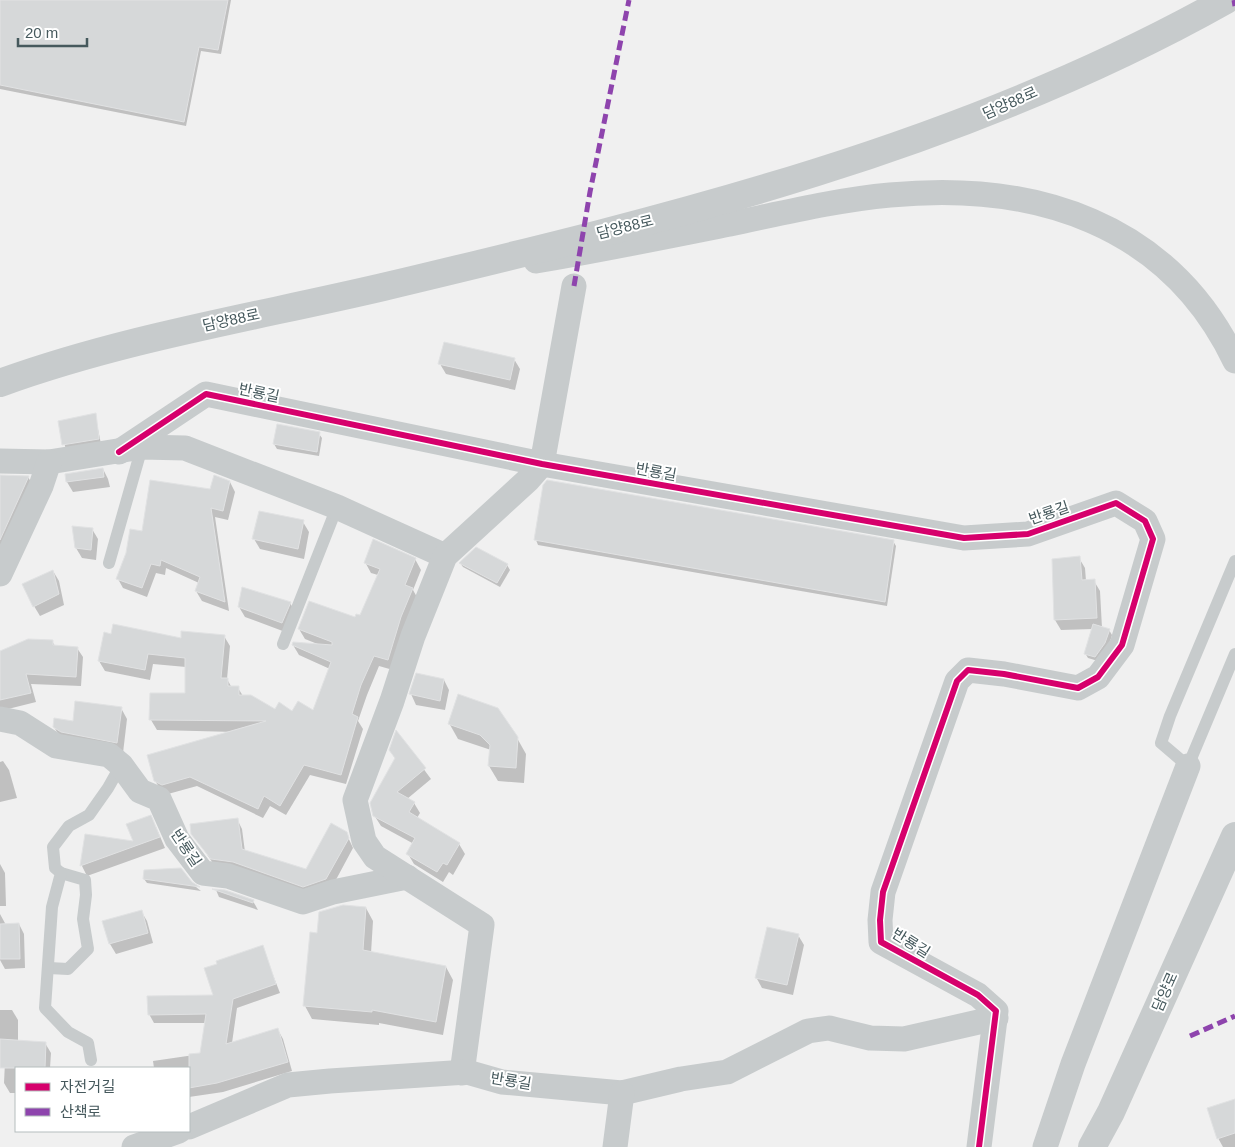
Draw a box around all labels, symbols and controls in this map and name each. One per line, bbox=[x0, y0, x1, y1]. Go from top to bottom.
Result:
scale bar bbox=[18, 15, 86, 47]
text: 20 m bbox=[25, 24, 58, 41]
street label: 담양88로 bbox=[980, 83, 1040, 122]
street label: 담양88로 bbox=[595, 211, 655, 242]
street label: 담양88로 bbox=[201, 305, 261, 334]
street label: 반룡길 bbox=[237, 380, 281, 405]
street label: 반룡길 bbox=[634, 460, 678, 483]
street label: 반룡길 bbox=[1026, 498, 1071, 527]
street label: 반룡길 bbox=[168, 826, 205, 870]
street label: 반룡길 bbox=[889, 924, 933, 961]
street label: 담양로 bbox=[1148, 969, 1181, 1014]
legend bbox=[15, 1067, 190, 1132]
street label: 반룡길 bbox=[489, 1069, 533, 1092]
text: 자전거길 bbox=[60, 1078, 115, 1095]
text: 산책로 bbox=[60, 1103, 101, 1120]

